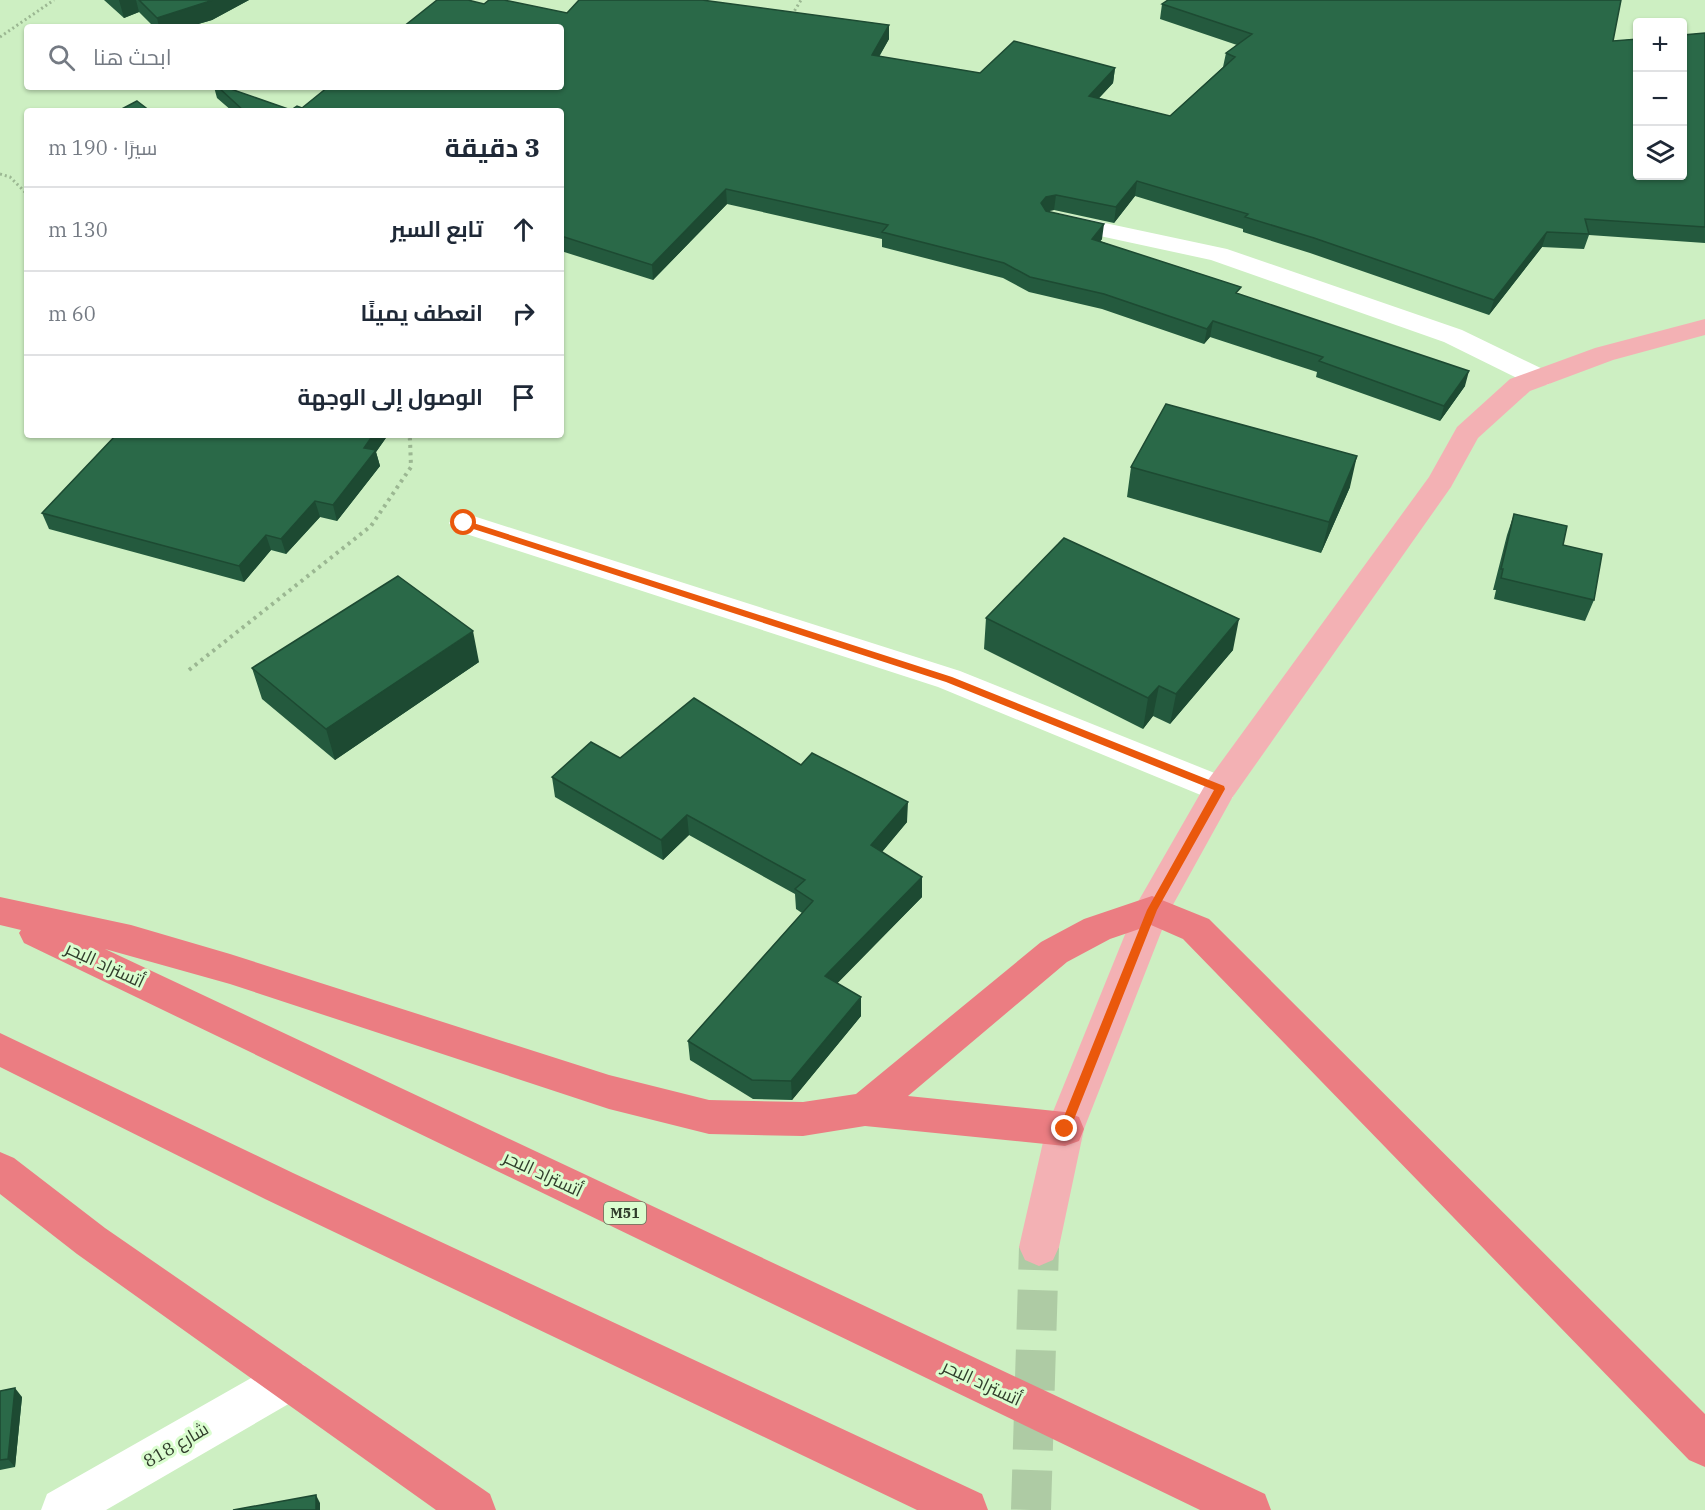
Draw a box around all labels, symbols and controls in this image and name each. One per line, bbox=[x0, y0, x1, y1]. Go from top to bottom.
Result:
map controls bbox=[1633, 18, 1687, 180]
button: + bbox=[1633, 18, 1687, 72]
search box bbox=[24, 24, 564, 90]
icon: search bbox=[45, 41, 78, 74]
text: ابحث هنا bbox=[93, 42, 172, 71]
button: − bbox=[1633, 72, 1687, 126]
button: layers bbox=[1633, 126, 1687, 180]
text: 3 دقيقة bbox=[445, 130, 540, 164]
text: سيرًا · 190 m bbox=[48, 134, 157, 161]
icon: ahead bbox=[507, 213, 540, 246]
text: تابع السير bbox=[390, 214, 483, 243]
text: 130 m bbox=[48, 216, 108, 243]
icon: right bbox=[507, 297, 540, 330]
text: انعطف يمينًا bbox=[361, 298, 483, 327]
text: 60 m bbox=[48, 300, 96, 327]
icon: arrive bbox=[507, 381, 540, 414]
text: الوصول إلى الوجهة bbox=[298, 382, 483, 411]
route start bbox=[450, 509, 476, 535]
street label: أتستراد البحر bbox=[61, 936, 149, 993]
route end bbox=[1051, 1115, 1077, 1141]
street label: أتستراد البحر bbox=[499, 1145, 587, 1202]
road number: M51 bbox=[604, 1202, 646, 1224]
street label: أتستراد البحر bbox=[938, 1354, 1026, 1411]
street label: شارع 818 bbox=[139, 1417, 213, 1473]

